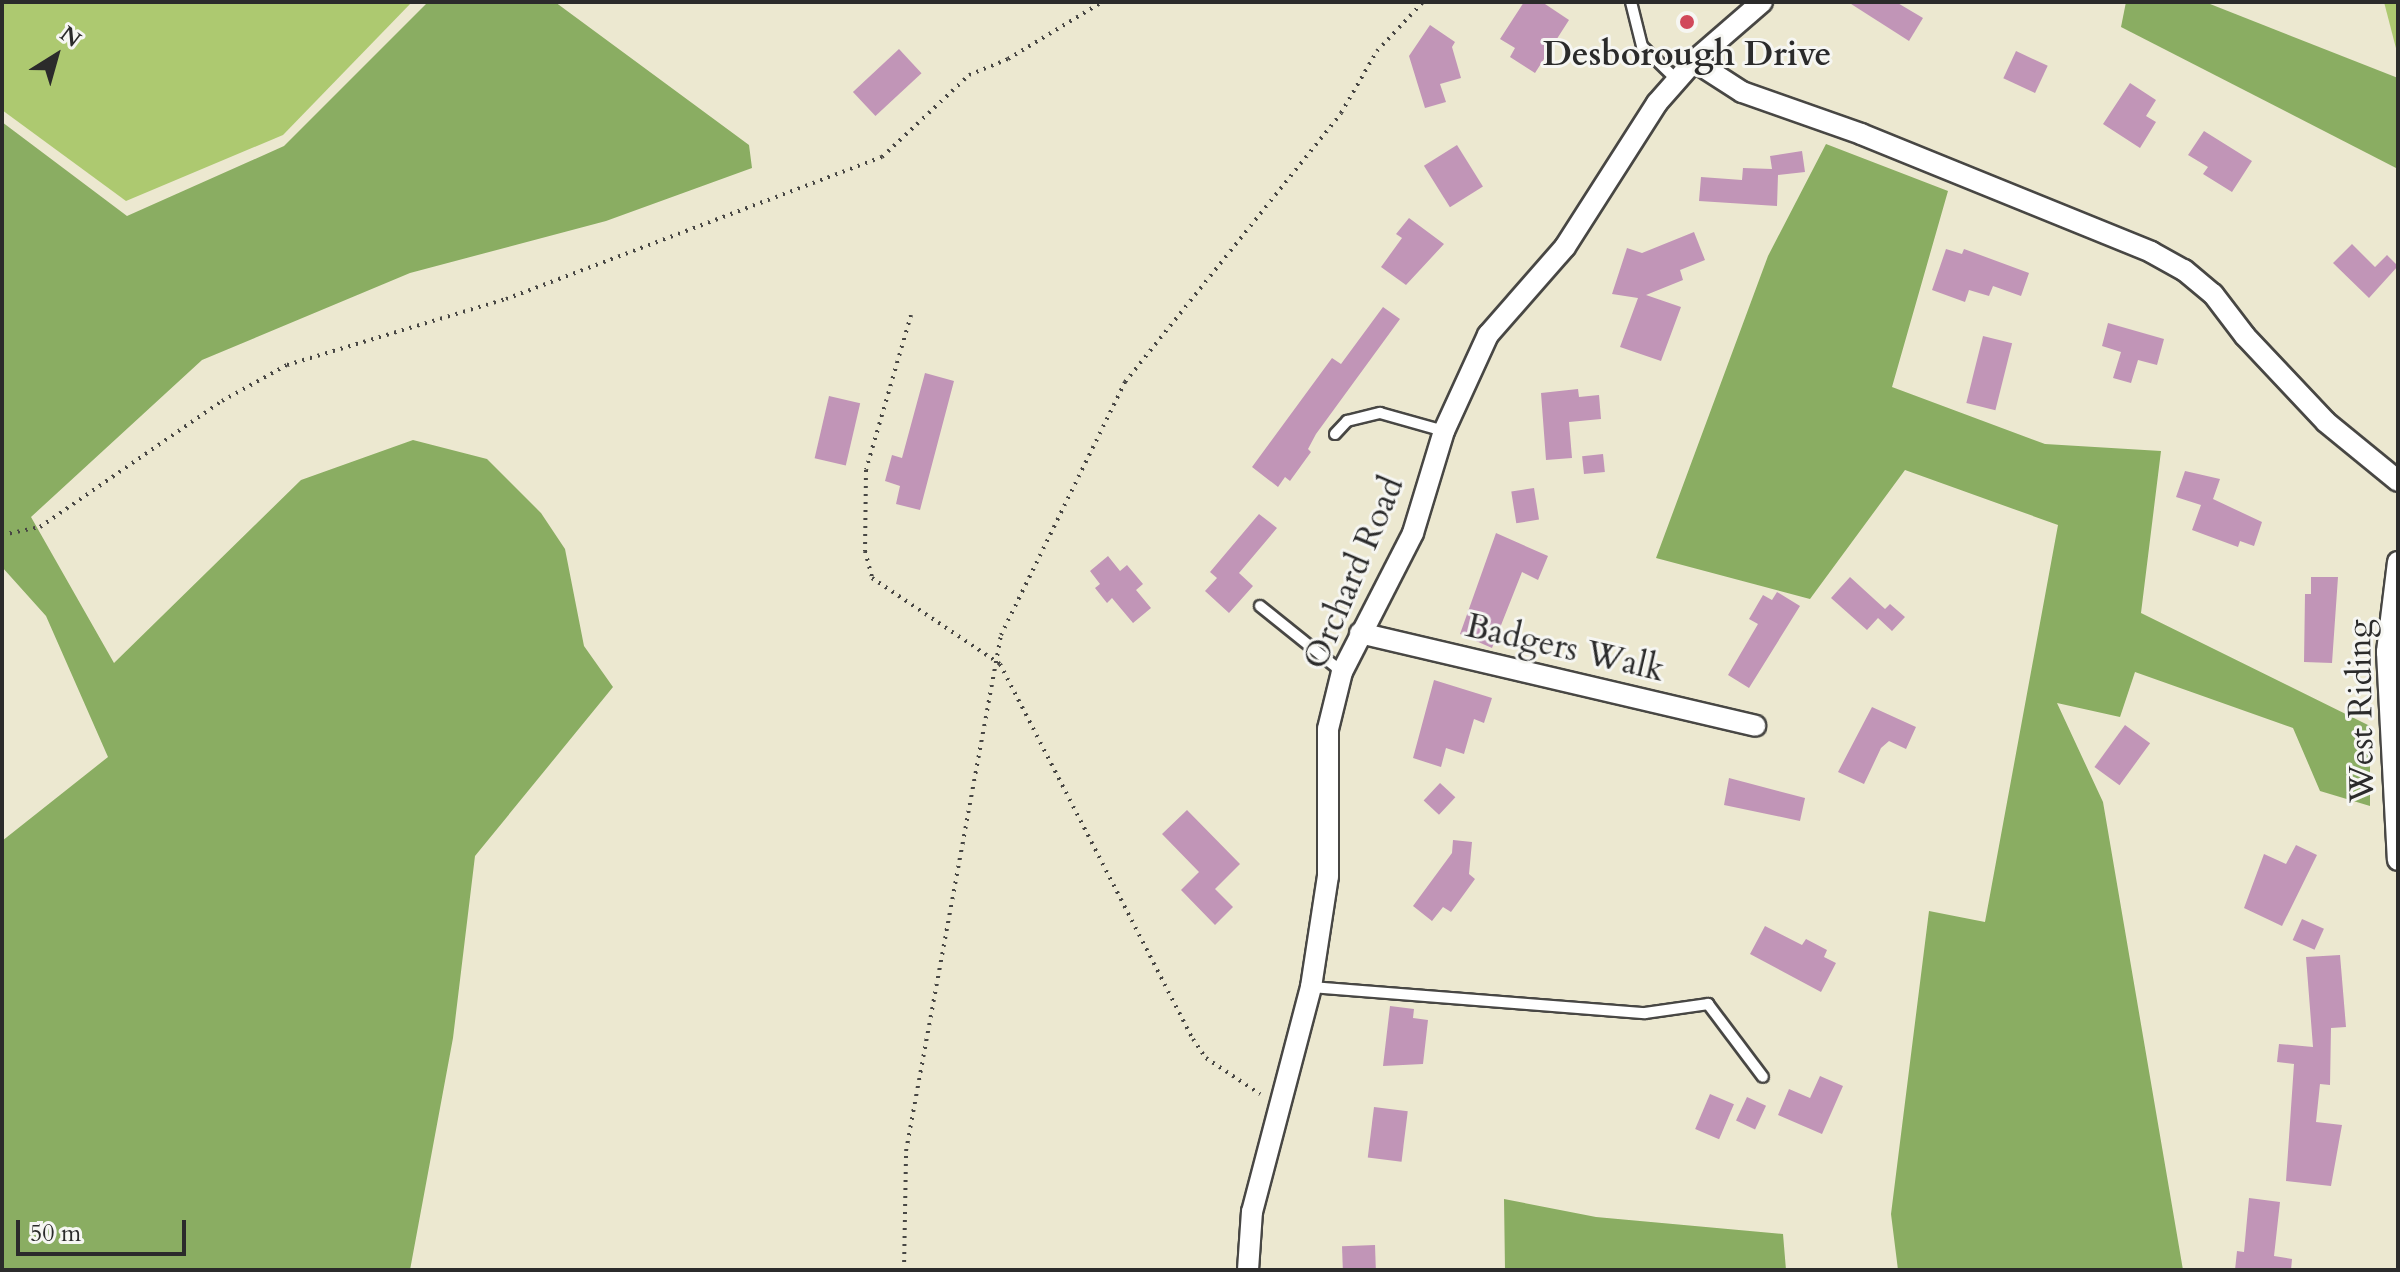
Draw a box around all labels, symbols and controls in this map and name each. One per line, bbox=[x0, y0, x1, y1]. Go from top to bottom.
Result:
marker: Desborough Drive bbox=[1678, 13, 1696, 31]
north arrow bbox=[16, 16, 96, 96]
text: N bbox=[54, 19, 87, 55]
place label: Desborough Drive bbox=[1543, 35, 1831, 75]
street label: Orchard Road bbox=[1295, 471, 1413, 675]
street label: Badgers Walk bbox=[1462, 605, 1668, 691]
street label: West Riding bbox=[2339, 619, 2383, 803]
scale bar bbox=[20, 1204, 190, 1254]
text: 50 m bbox=[30, 1217, 81, 1250]

